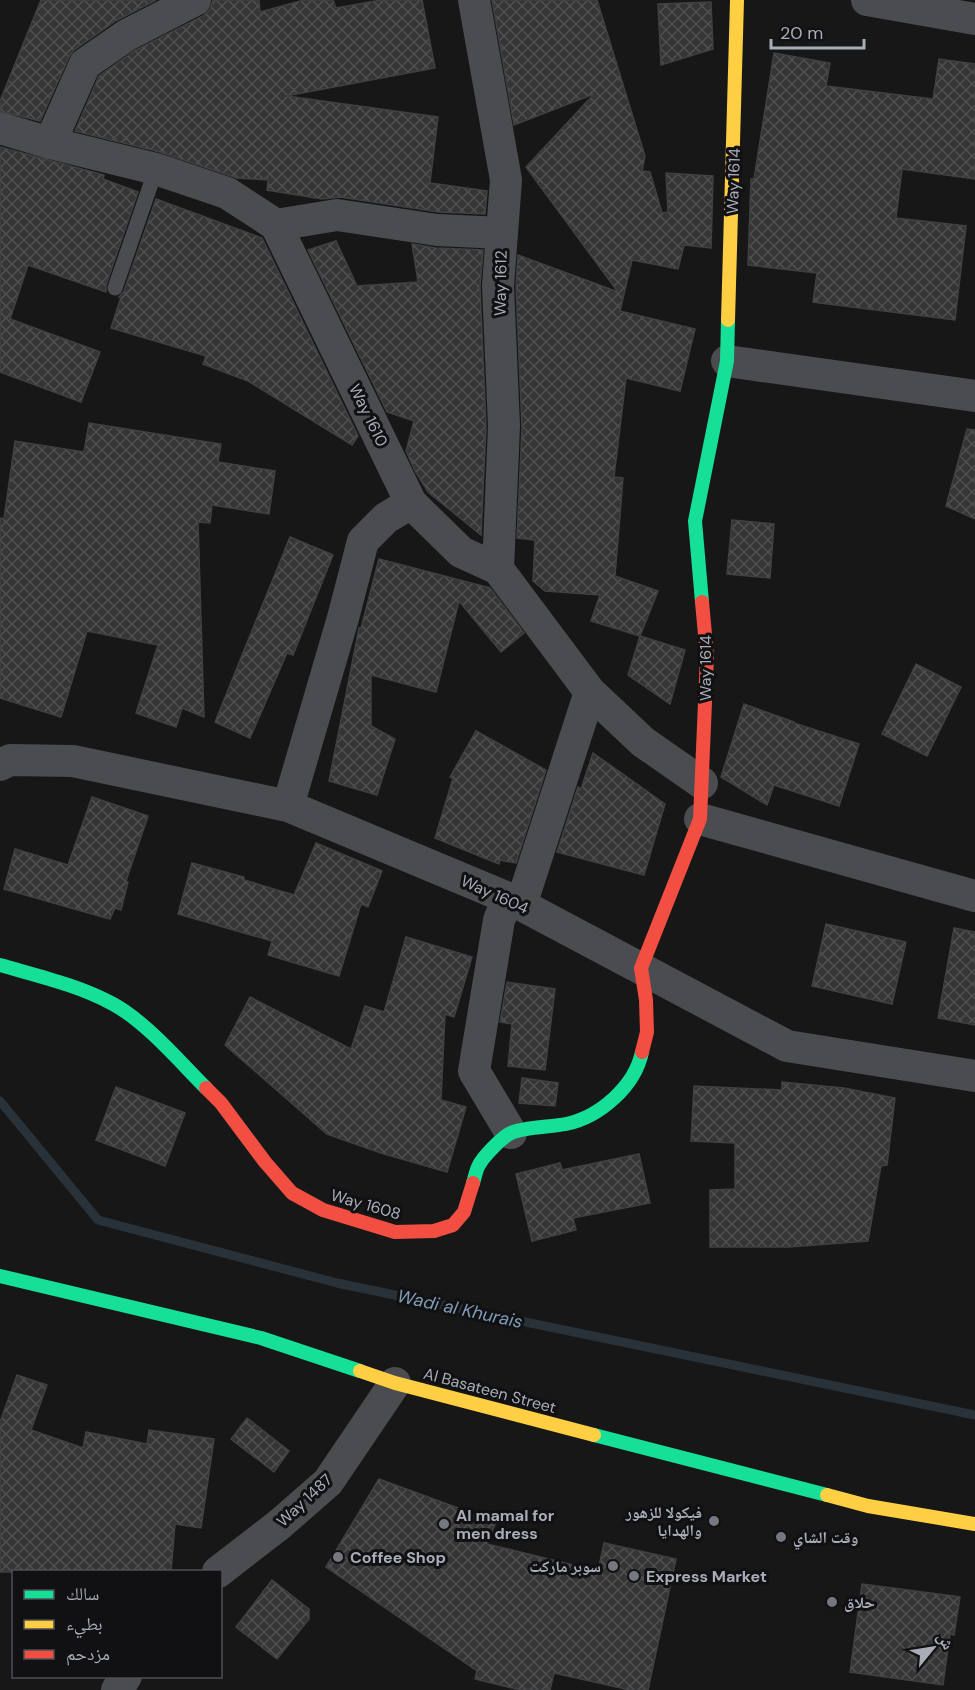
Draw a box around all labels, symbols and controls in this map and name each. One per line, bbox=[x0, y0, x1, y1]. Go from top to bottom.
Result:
scale bar bbox=[771, 12, 864, 50]
text: 20 m bbox=[780, 21, 823, 45]
street label: Way 1614 bbox=[722, 147, 745, 214]
street label: Way 1612 bbox=[489, 250, 512, 316]
street label: Way 1610 bbox=[344, 380, 393, 450]
street label: Way 1614 bbox=[695, 635, 716, 701]
street label: Way 1604 bbox=[458, 870, 532, 919]
street label: Way 1608 bbox=[328, 1184, 403, 1225]
water label: Wadi al Khurais bbox=[395, 1284, 525, 1334]
street label: Al Basateen Street bbox=[421, 1363, 558, 1418]
street label: Way 1487 bbox=[272, 1469, 337, 1532]
place label: فيكولا للزهور والهدايا bbox=[625, 1502, 702, 1541]
place label: Al mamal for men dress bbox=[456, 1505, 555, 1544]
marker: فيكولا للزهور والهدايا bbox=[707, 1514, 721, 1528]
marker: Al mamal for men dress bbox=[437, 1517, 451, 1531]
place label: وقت الشاي bbox=[793, 1527, 859, 1550]
marker: وقت الشاي bbox=[774, 1530, 788, 1544]
place label: Coffee Shop bbox=[350, 1547, 446, 1568]
marker: Coffee Shop bbox=[331, 1550, 345, 1564]
place label: سوبر ماركت bbox=[529, 1556, 601, 1577]
marker: سوبر ماركت bbox=[606, 1559, 620, 1573]
place label: Express Market bbox=[646, 1566, 767, 1587]
marker: Express Market bbox=[627, 1569, 641, 1583]
legend bbox=[12, 1570, 222, 1678]
text: سالك bbox=[66, 1582, 99, 1606]
place label: حلاق bbox=[844, 1592, 875, 1613]
marker: حلاق bbox=[825, 1595, 839, 1609]
text: بطيء bbox=[66, 1612, 103, 1639]
north arrow bbox=[903, 1618, 963, 1678]
text: ش bbox=[932, 1628, 959, 1653]
text: مزدحم bbox=[66, 1642, 110, 1666]

